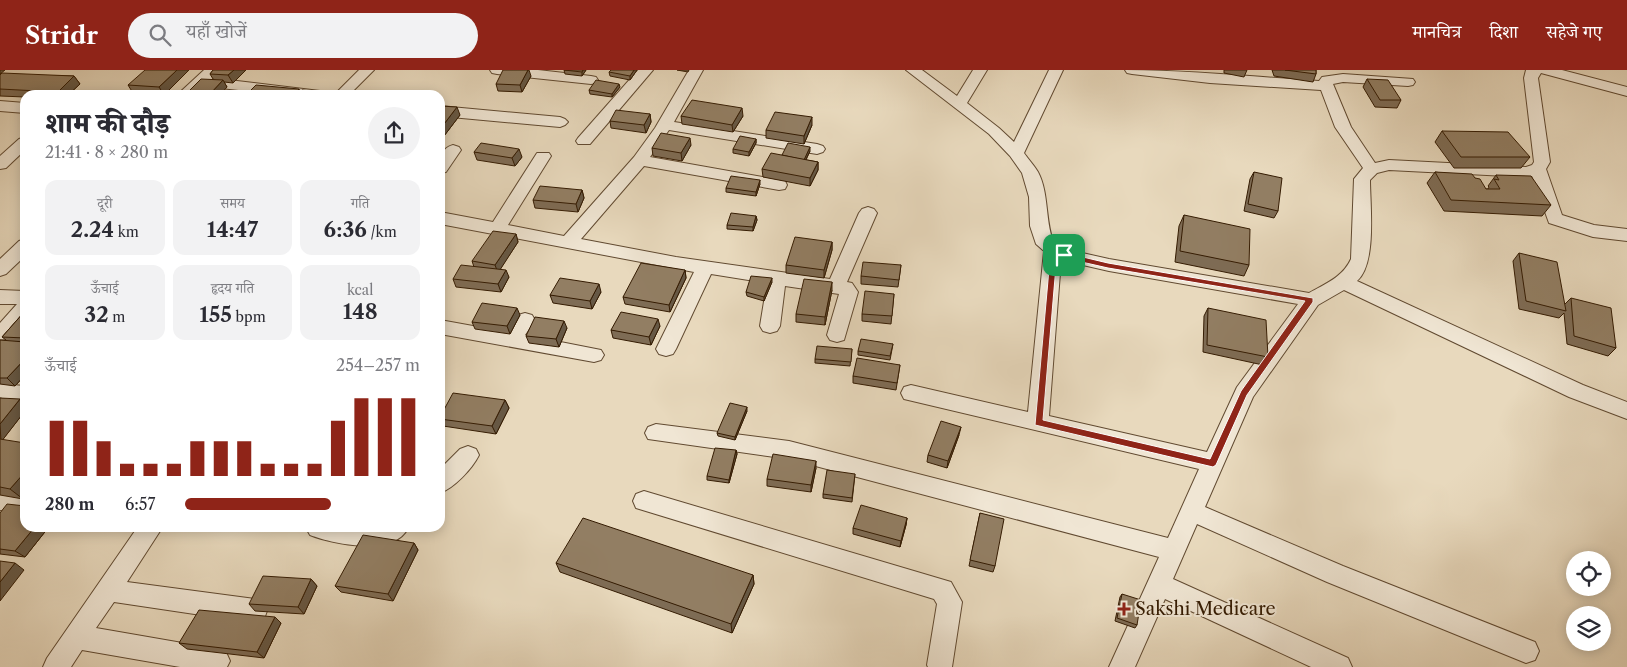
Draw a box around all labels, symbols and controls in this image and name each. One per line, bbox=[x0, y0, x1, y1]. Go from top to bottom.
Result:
search box bbox=[128, 13, 478, 58]
text: यहाँ खोजें bbox=[186, 20, 247, 43]
text: Stridr bbox=[25, 21, 98, 50]
icon: search bbox=[146, 21, 174, 49]
text: मानचित्र bbox=[1413, 21, 1461, 43]
text: दिशा bbox=[1489, 21, 1518, 43]
text: सहेजे गए bbox=[1546, 21, 1602, 43]
text: शाम की दौड़ bbox=[45, 106, 170, 140]
button: share bbox=[368, 107, 420, 159]
text: 21:41 · 8 × 280 m bbox=[45, 142, 168, 162]
text: दूरी bbox=[97, 194, 112, 212]
text: समय bbox=[220, 194, 245, 212]
text: गति bbox=[351, 194, 369, 212]
text: 2.24 bbox=[71, 217, 114, 242]
text: 14:47 bbox=[207, 217, 258, 242]
text: 6:36 bbox=[324, 217, 367, 242]
text: km bbox=[114, 223, 139, 241]
text: /km bbox=[367, 223, 397, 241]
pin bbox=[1043, 234, 1085, 276]
icon: arrive bbox=[1050, 241, 1078, 269]
text: ऊँचाई bbox=[91, 279, 119, 297]
text: हृदय गति bbox=[211, 279, 254, 297]
text: kcal bbox=[347, 281, 373, 299]
text: 148 bbox=[343, 299, 378, 324]
text: 32 bbox=[84, 302, 109, 327]
text: 155 bbox=[199, 302, 232, 327]
text: m bbox=[109, 308, 125, 326]
text: bpm bbox=[232, 308, 266, 326]
text: ऊँचाई bbox=[45, 355, 77, 375]
text: 254–257 m bbox=[336, 355, 420, 375]
text: 280 m bbox=[45, 494, 94, 514]
text: 6:57 bbox=[125, 494, 155, 514]
map controls bbox=[1566, 551, 1611, 651]
button: locate bbox=[1566, 551, 1611, 596]
place label: Sakshi Medicare bbox=[1135, 598, 1276, 620]
marker: Sakshi Medicare bbox=[1117, 602, 1131, 616]
button: layers bbox=[1566, 606, 1611, 651]

